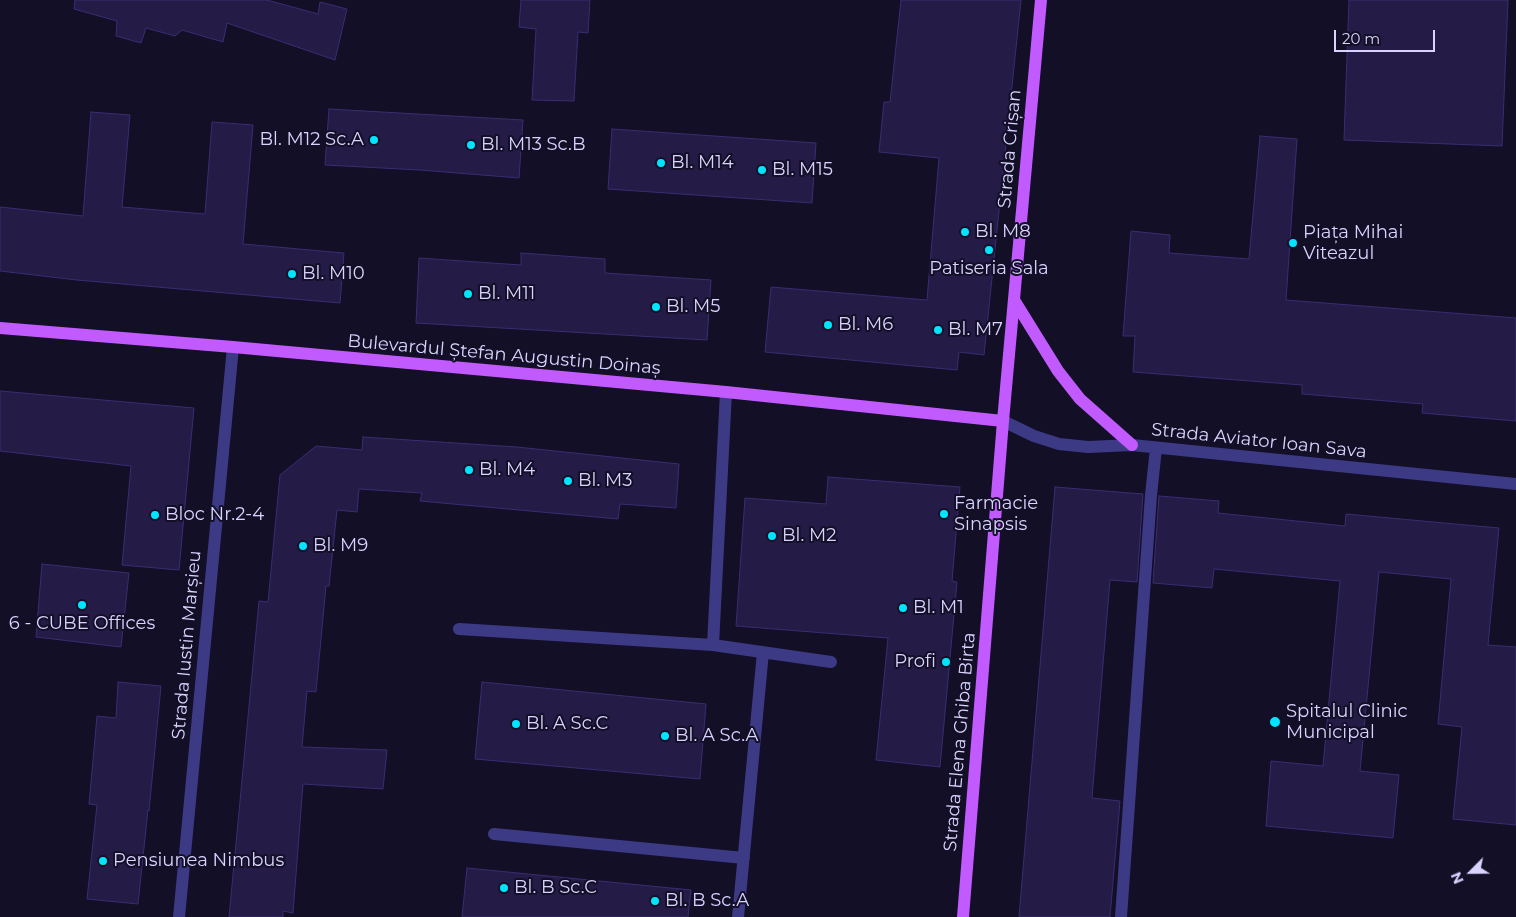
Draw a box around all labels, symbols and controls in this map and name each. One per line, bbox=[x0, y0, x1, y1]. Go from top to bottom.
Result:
scale bar bbox=[1336, 20, 1437, 52]
text: 20 m bbox=[1342, 29, 1380, 48]
street label: Strada Crișan bbox=[994, 89, 1026, 209]
place label: Bl. M12 Sc.A bbox=[260, 129, 364, 151]
marker: Bl. M12 Sc.A bbox=[368, 134, 380, 146]
place label: Bl. M13 Sc.B bbox=[481, 134, 585, 156]
marker: Bl. M13 Sc.B bbox=[465, 139, 477, 151]
place label: Bl. M14 bbox=[671, 152, 734, 174]
marker: Bl. M14 bbox=[655, 157, 667, 169]
place label: Bl. M15 bbox=[772, 159, 833, 181]
marker: Bl. M15 bbox=[756, 164, 768, 176]
place label: Bl. M8 bbox=[975, 221, 1031, 243]
place label: Piața Mihai Viteazul bbox=[1303, 222, 1403, 264]
marker: Bl. M8 bbox=[959, 226, 971, 238]
marker: Piața Mihai Viteazul bbox=[1287, 237, 1299, 249]
marker: Patiseria Sala bbox=[983, 244, 995, 256]
place label: Patiseria Sala bbox=[929, 258, 1049, 280]
place label: Bl. M10 bbox=[302, 263, 365, 285]
marker: Bl. M10 bbox=[286, 268, 298, 280]
place label: Bl. M11 bbox=[478, 283, 535, 305]
marker: Bl. M11 bbox=[462, 288, 474, 300]
place label: Bl. M5 bbox=[666, 296, 720, 318]
marker: Bl. M5 bbox=[650, 301, 662, 313]
place label: Bl. M6 bbox=[838, 314, 893, 336]
marker: Bl. M6 bbox=[822, 319, 834, 331]
place label: Bl. M7 bbox=[948, 319, 1003, 341]
marker: Bl. M7 bbox=[932, 324, 944, 336]
street label: Bulevardul Ștefan Augustin Doinaș bbox=[347, 331, 661, 379]
street label: Strada Aviator Ioan Sava bbox=[1150, 419, 1368, 463]
place label: Bl. M4 bbox=[479, 459, 535, 481]
marker: Bl. M4 bbox=[463, 464, 475, 476]
place label: Bl. M3 bbox=[578, 470, 632, 492]
marker: Bl. M3 bbox=[562, 475, 574, 487]
place label: Farmacie Sinapsis bbox=[954, 493, 1038, 536]
place label: Bloc Nr.2-4 bbox=[165, 504, 264, 526]
marker: Farmacie Sinapsis bbox=[938, 508, 950, 520]
marker: Bloc Nr.2-4 bbox=[149, 509, 161, 521]
place label: Bl. M2 bbox=[782, 525, 836, 547]
marker: Bl. M2 bbox=[766, 530, 778, 542]
place label: Bl. M9 bbox=[313, 535, 368, 557]
marker: Bl. M9 bbox=[297, 540, 309, 552]
street label: Strada Iustin Marșieu bbox=[168, 549, 206, 741]
place label: Bl. M1 bbox=[913, 597, 964, 619]
marker: 6 - CUBE Offices bbox=[76, 599, 88, 611]
marker: Bl. M1 bbox=[897, 602, 909, 614]
place label: 6 - CUBE Offices bbox=[9, 613, 155, 635]
street label: Strada Elena Ghiba Birta bbox=[940, 631, 980, 853]
place label: Profi bbox=[894, 651, 936, 673]
marker: Profi bbox=[940, 656, 952, 668]
place label: Spitalul Clinic Municipal bbox=[1286, 701, 1408, 744]
place label: Bl. A Sc.C bbox=[526, 713, 608, 735]
marker: Spitalul Clinic Municipal bbox=[1268, 715, 1282, 729]
marker: Bl. A Sc.C bbox=[510, 718, 522, 730]
place label: Bl. A Sc.A bbox=[675, 725, 758, 747]
marker: Bl. A Sc.A bbox=[659, 730, 671, 742]
north arrow bbox=[1446, 847, 1496, 897]
place label: Pensiunea Nimbus bbox=[113, 850, 284, 872]
marker: Pensiunea Nimbus bbox=[97, 855, 109, 867]
text: N bbox=[1447, 869, 1468, 887]
place label: Bl. B Sc.C bbox=[514, 877, 597, 899]
marker: Bl. B Sc.C bbox=[498, 882, 510, 894]
place label: Bl. B Sc.A bbox=[665, 890, 749, 912]
marker: Bl. B Sc.A bbox=[649, 895, 661, 907]

